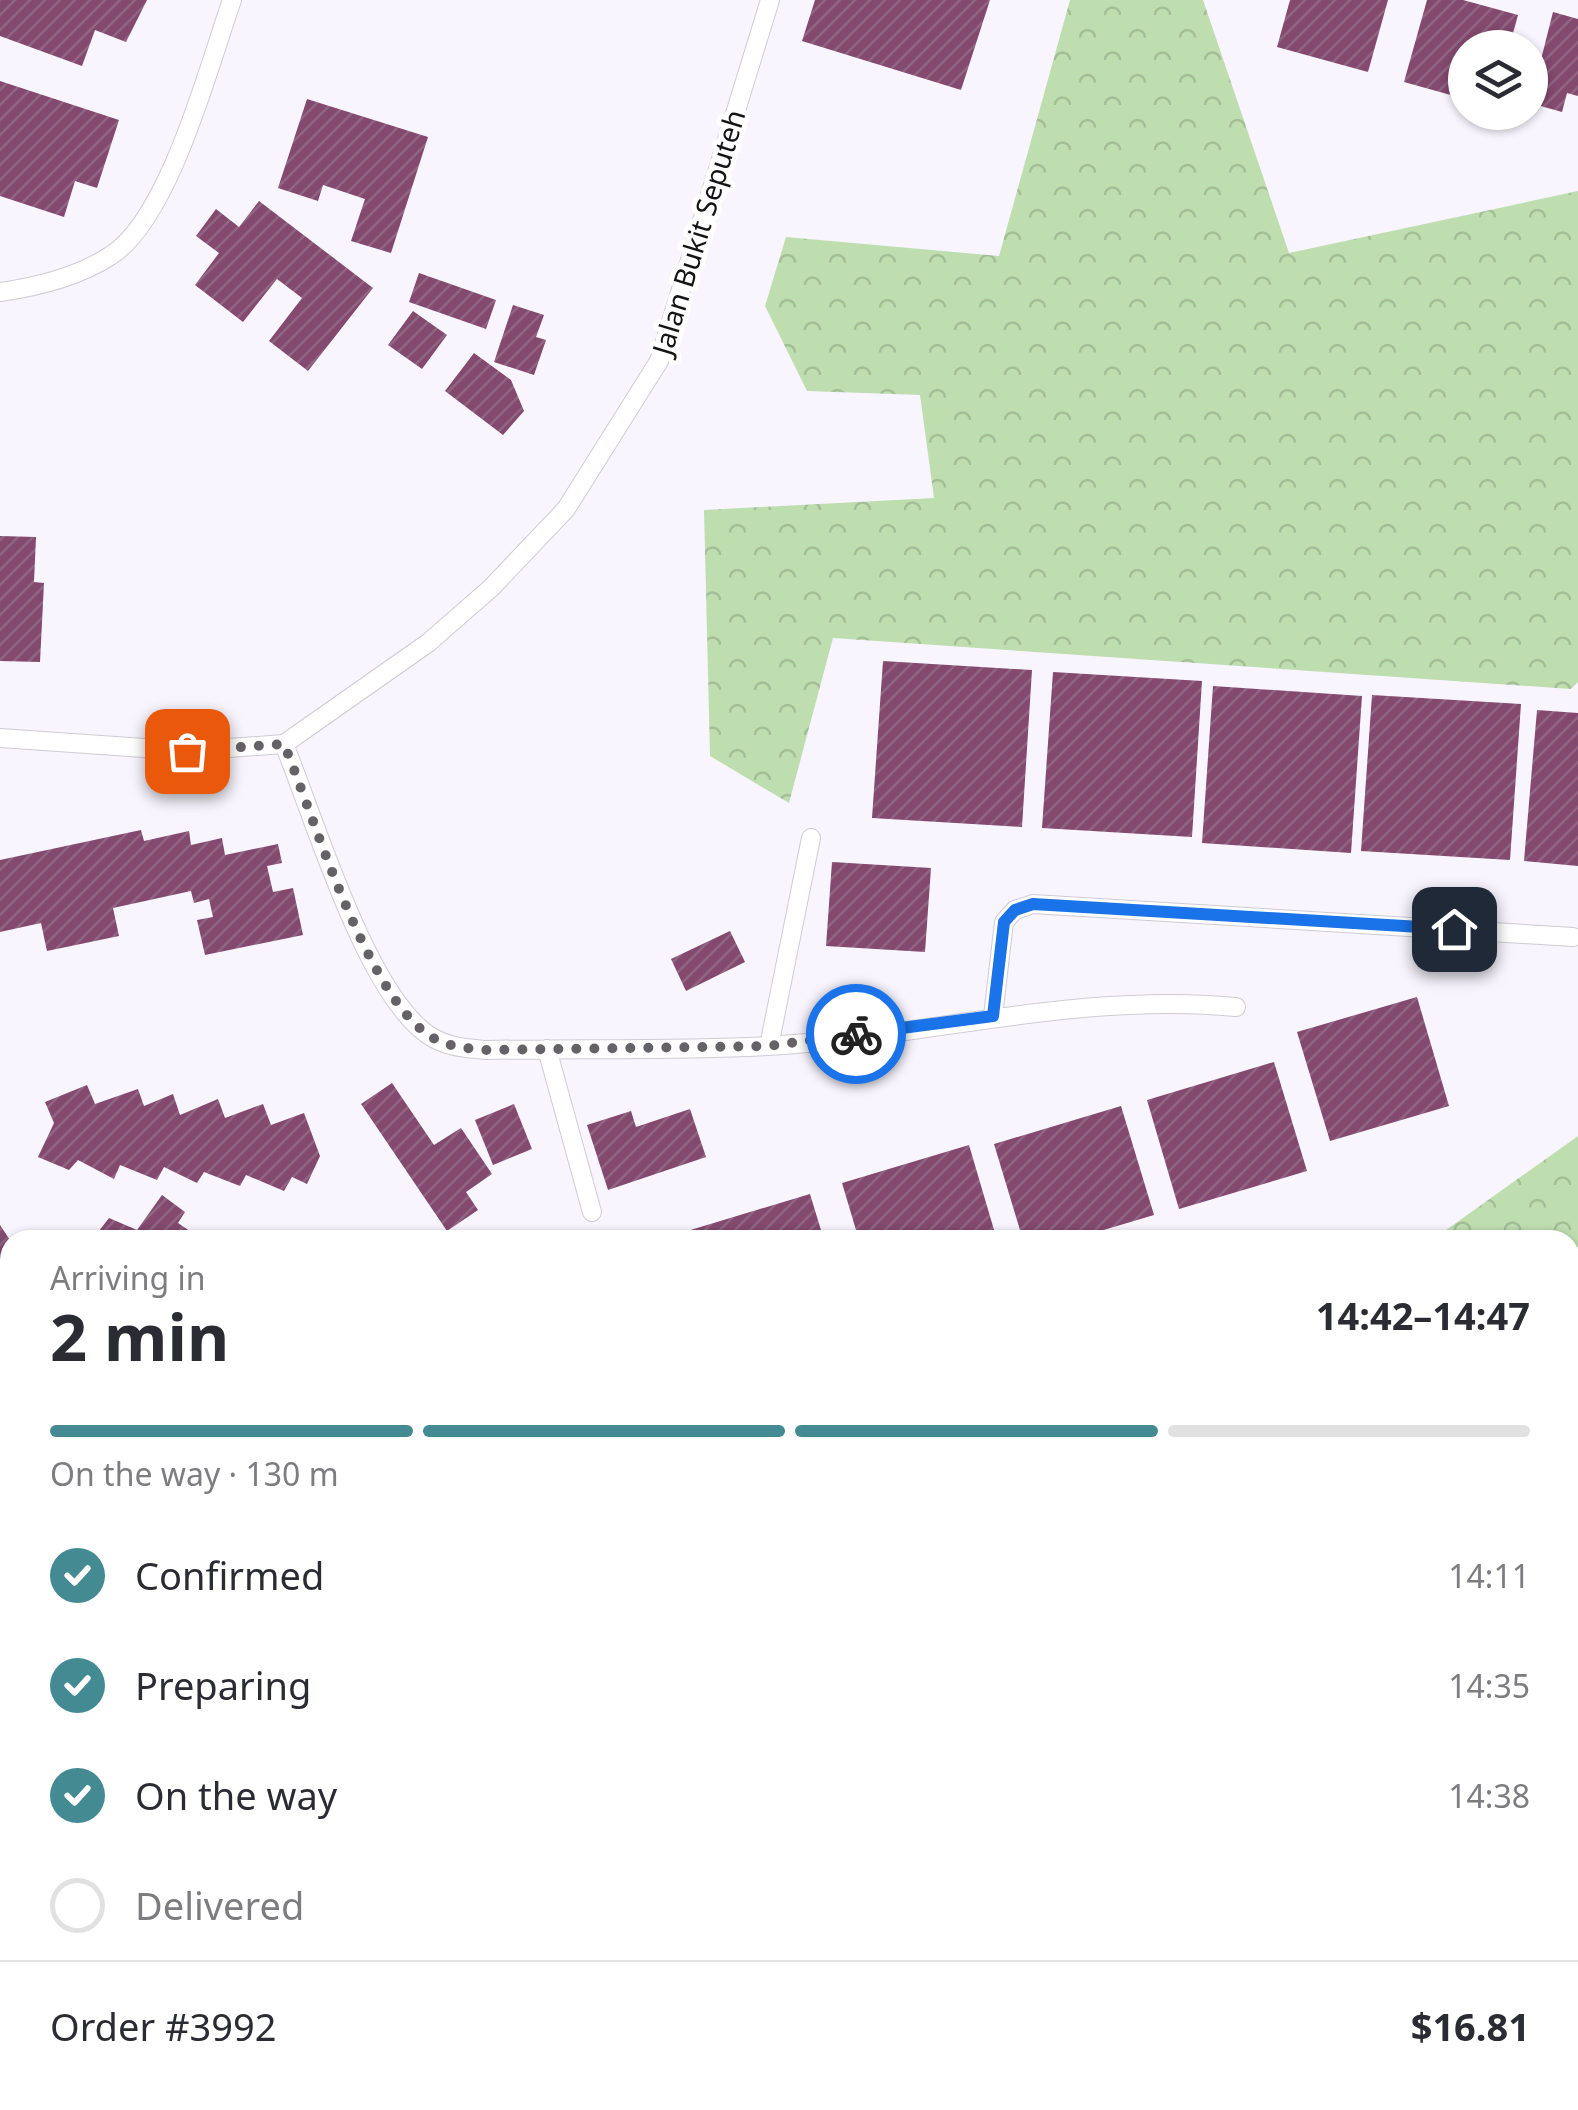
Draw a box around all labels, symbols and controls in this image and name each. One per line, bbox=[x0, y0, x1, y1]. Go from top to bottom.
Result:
map controls bbox=[1448, 30, 1548, 130]
button: layers bbox=[1448, 30, 1548, 130]
street label: Jalan Bukit Seputeh bbox=[642, 105, 753, 362]
pin bbox=[145, 709, 230, 794]
icon: bag bbox=[160, 724, 215, 779]
pin bbox=[1412, 887, 1497, 972]
icon: home bbox=[1427, 902, 1482, 957]
courier bbox=[806, 984, 906, 1084]
icon: bike bbox=[829, 1007, 884, 1062]
text: Arriving in bbox=[50, 1256, 205, 1299]
text: 14:42–14:47 bbox=[1316, 1289, 1530, 1341]
text: 2 min bbox=[50, 1292, 229, 1380]
text: On the way · 130 m bbox=[50, 1452, 339, 1495]
icon: check bbox=[50, 1548, 105, 1603]
text: Confirmed bbox=[135, 1549, 324, 1601]
text: 14:11 bbox=[1448, 1554, 1530, 1597]
icon: check bbox=[50, 1658, 105, 1713]
text: Preparing bbox=[135, 1659, 311, 1711]
text: 14:35 bbox=[1448, 1664, 1530, 1707]
icon: check bbox=[50, 1768, 105, 1823]
text: On the way bbox=[135, 1769, 337, 1821]
text: 14:38 bbox=[1448, 1774, 1530, 1817]
text: Delivered bbox=[135, 1879, 304, 1931]
text: Order #3992 bbox=[50, 2000, 276, 2052]
text: $16.81 bbox=[1411, 2000, 1530, 2052]

